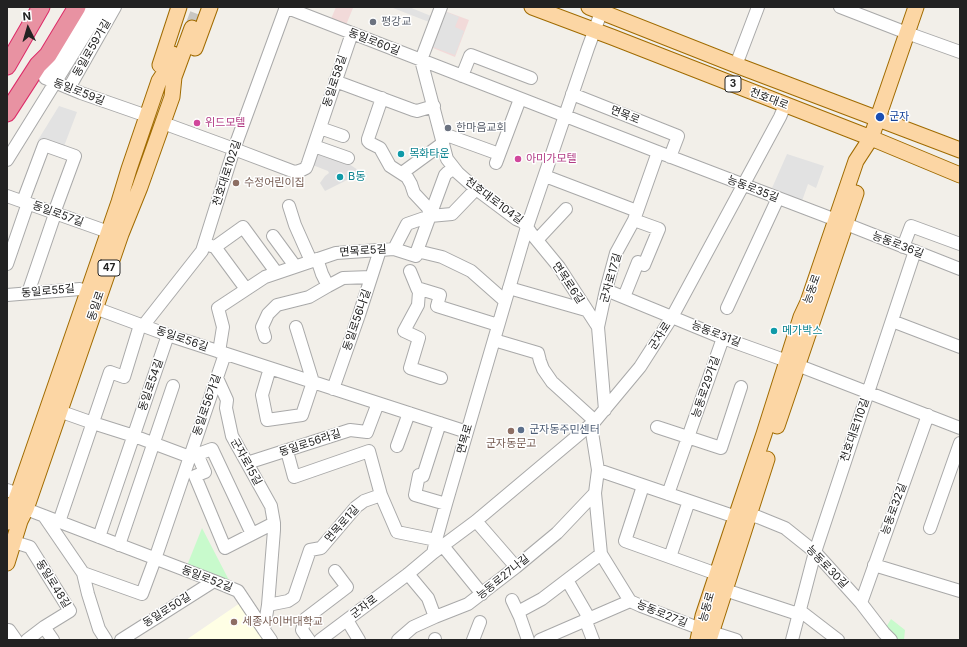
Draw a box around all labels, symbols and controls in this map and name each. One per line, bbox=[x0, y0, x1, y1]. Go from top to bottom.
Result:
north arrow bbox=[8, 8, 48, 48]
text: N bbox=[22, 9, 32, 23]
place label: 평강교 bbox=[381, 15, 411, 29]
street label: 동일로59가길 bbox=[70, 17, 114, 79]
marker: 평강교 bbox=[368, 17, 378, 27]
street label: 동일로60길 bbox=[346, 26, 402, 58]
street label: 동일로58길 bbox=[320, 53, 350, 109]
street label: 동일로59길 bbox=[51, 76, 107, 108]
road number: 3 bbox=[725, 76, 741, 92]
street label: 천호대로 bbox=[748, 86, 790, 112]
street label: 면목로 bbox=[608, 103, 642, 127]
place label: 군자 bbox=[889, 110, 909, 124]
marker: 군자 bbox=[874, 111, 886, 123]
place label: 위드모텔 bbox=[205, 116, 245, 130]
marker: 위드모텔 bbox=[192, 118, 202, 128]
place label: 한마음교회 bbox=[456, 121, 507, 135]
marker: 한마음교회 bbox=[443, 123, 453, 133]
street label: 천호대로102길 bbox=[210, 138, 244, 208]
place label: 목화타운 bbox=[409, 147, 449, 161]
marker: 목화타운 bbox=[396, 149, 406, 159]
place label: 아미가모텔 bbox=[526, 152, 577, 166]
marker: 아미가모텔 bbox=[513, 154, 523, 164]
place label: B동 bbox=[348, 170, 365, 184]
marker: B동 bbox=[335, 172, 345, 182]
street label: 능동로35길 bbox=[725, 173, 781, 205]
street label: 천호대로104길 bbox=[462, 175, 526, 227]
place label: 수정어린이집 bbox=[244, 176, 305, 190]
marker: 수정어린이집 bbox=[231, 178, 241, 188]
street label: 동일로57길 bbox=[31, 199, 85, 229]
street label: 능동로36길 bbox=[870, 229, 926, 261]
street label: 면목로5길 bbox=[339, 243, 387, 259]
street label: 군자로17길 bbox=[598, 252, 624, 304]
road number: 47 bbox=[98, 260, 120, 276]
street label: 면목로6길 bbox=[549, 260, 587, 306]
street label: 능동로 bbox=[801, 272, 823, 306]
street label: 동일로55길 bbox=[21, 282, 75, 300]
street label: 동일로56나길 bbox=[340, 288, 374, 352]
street label: 동일로 bbox=[85, 289, 107, 323]
street label: 능동로31길 bbox=[689, 319, 743, 349]
street label: 군자로 bbox=[646, 320, 674, 352]
street label: 동일로56길 bbox=[154, 324, 210, 354]
place label: 메가박스 bbox=[782, 324, 822, 338]
marker: 메가박스 bbox=[769, 326, 779, 336]
street label: 능동로29가길 bbox=[689, 355, 723, 419]
street label: 동일로54길 bbox=[136, 357, 166, 413]
street label: 동일로56가길 bbox=[190, 373, 224, 437]
street label: 천호대로110길 bbox=[838, 396, 872, 464]
street label: 면목로 bbox=[454, 423, 476, 455]
place label: 군자동주민센터 bbox=[529, 423, 600, 437]
marker: 군자동주민센터 bbox=[516, 425, 526, 435]
marker: 군자동문고 bbox=[506, 426, 516, 436]
street label: 동일로56라길 bbox=[277, 427, 343, 459]
street label: 군자로15길 bbox=[228, 436, 264, 488]
place label: 군자동문고 bbox=[486, 437, 536, 451]
street label: 능동로32길 bbox=[879, 481, 909, 537]
street label: 면목로1길 bbox=[322, 503, 362, 545]
street label: 능동로30길 bbox=[803, 543, 851, 591]
street label: 능동로27나길 bbox=[474, 552, 532, 602]
street label: 동일로48길 bbox=[33, 557, 73, 611]
street label: 동일로52길 bbox=[179, 563, 235, 595]
street label: 동일로50길 bbox=[141, 590, 193, 630]
street label: 능동로 bbox=[696, 591, 718, 623]
street label: 군자로 bbox=[348, 593, 380, 621]
street label: 능동로27길 bbox=[635, 598, 689, 630]
place label: 세종사이버대학교 bbox=[242, 615, 323, 629]
marker: 세종사이버대학교 bbox=[229, 617, 239, 627]

